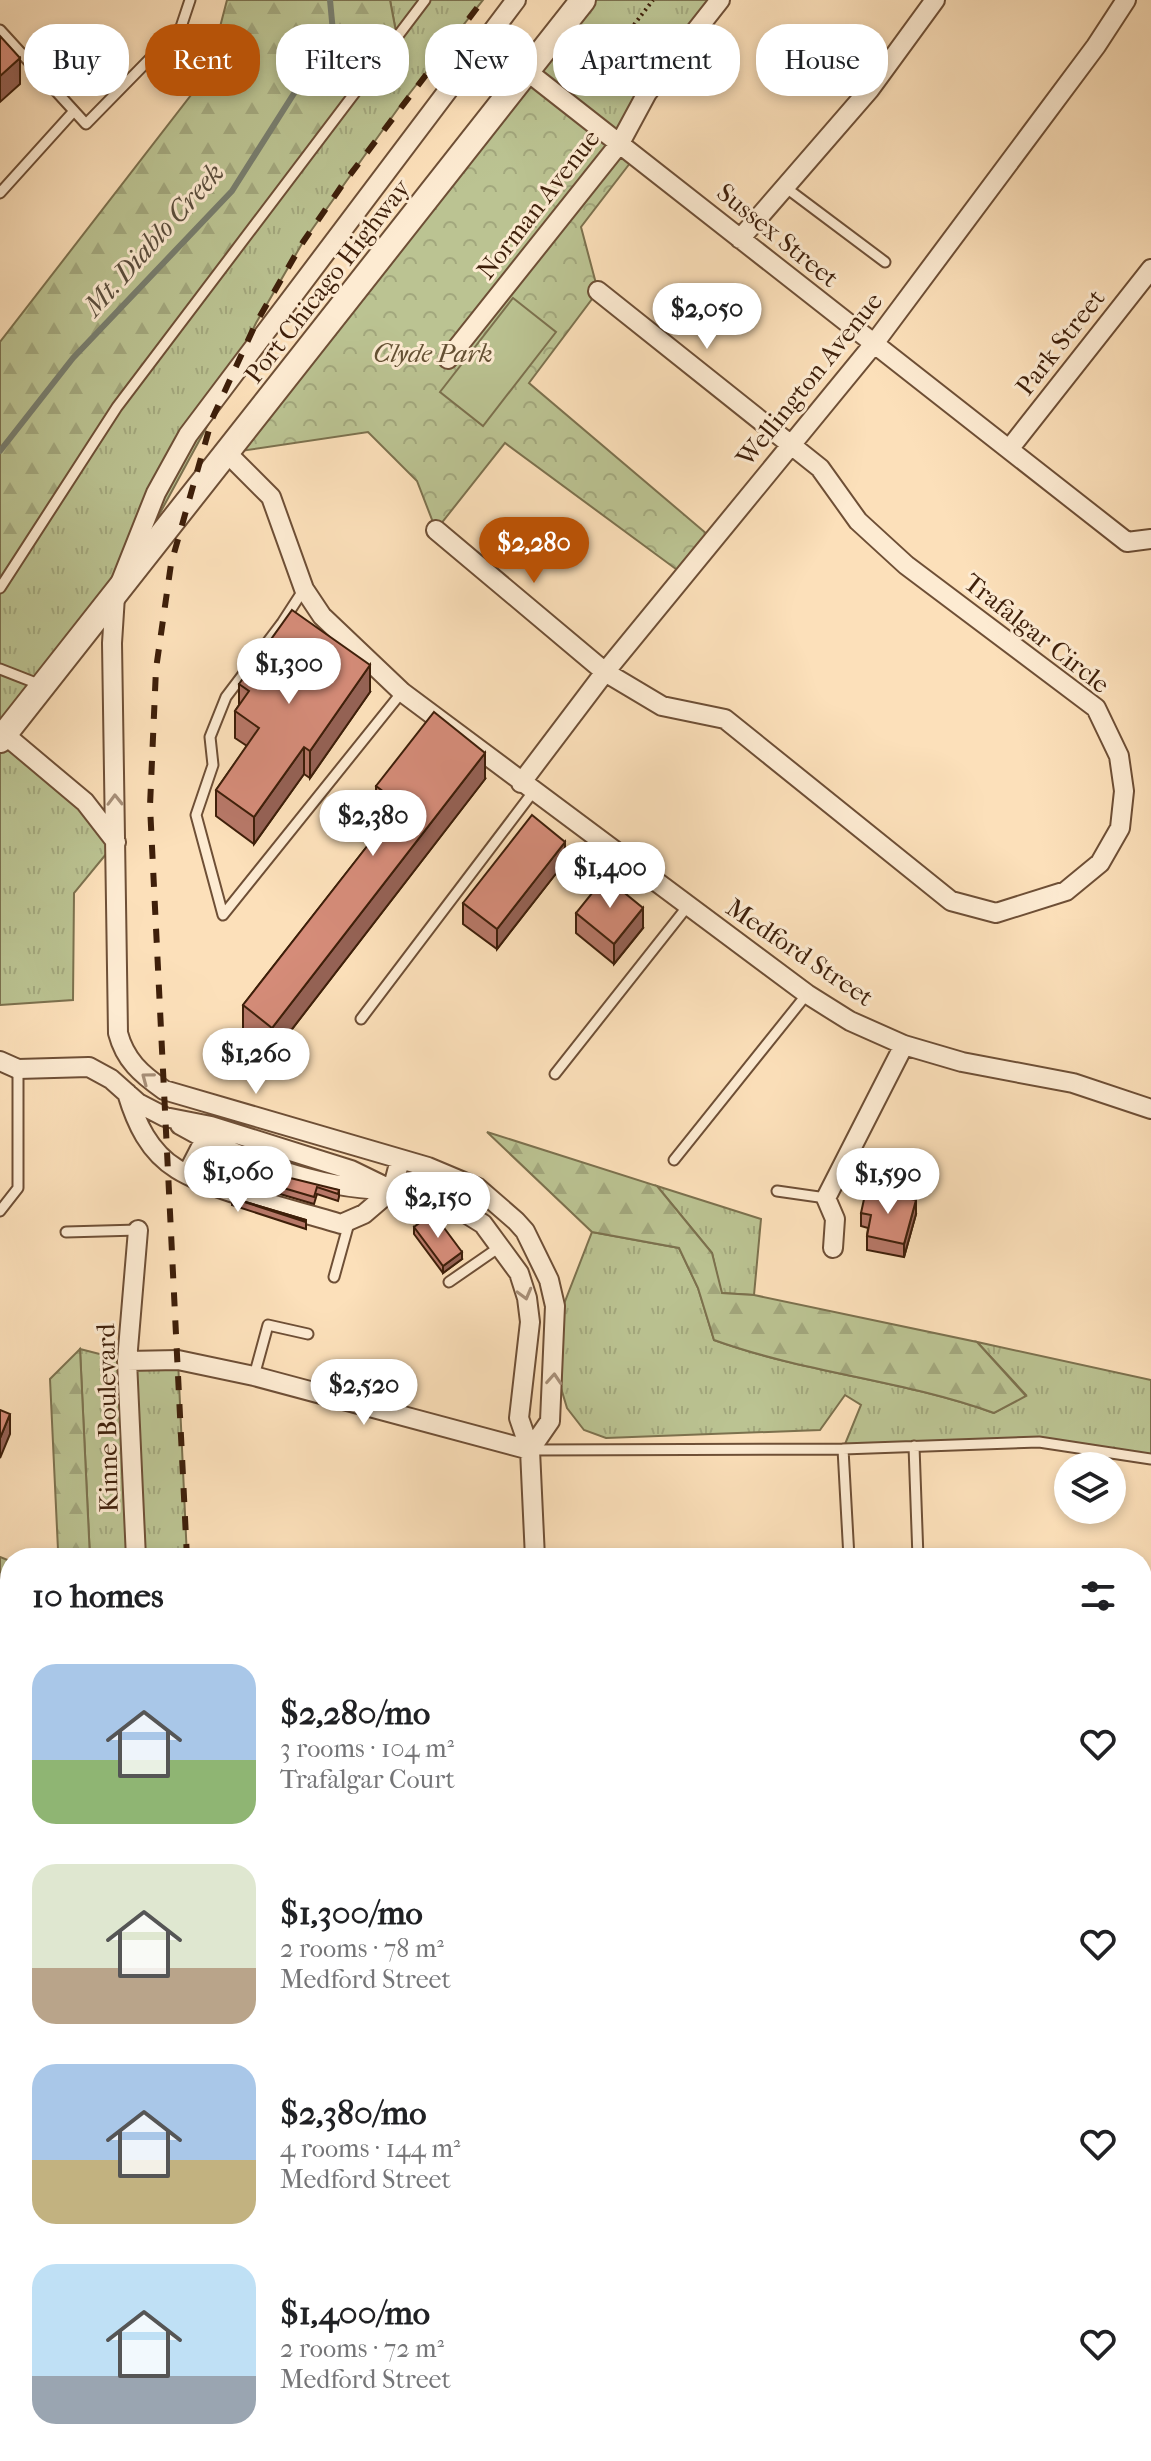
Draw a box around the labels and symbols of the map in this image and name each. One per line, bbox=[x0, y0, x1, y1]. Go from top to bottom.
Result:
street label: Norman Avenue bbox=[470, 123, 607, 285]
water label: Mt. Diablo Creek bbox=[75, 156, 231, 324]
street label: Port Chicago Highway bbox=[238, 172, 417, 390]
street label: Sussex Street bbox=[711, 177, 845, 294]
pin: $2,050 bbox=[642, 283, 772, 351]
street label: Park Street bbox=[1009, 283, 1112, 401]
street label: Wellington Avenue bbox=[729, 286, 889, 473]
park label: Clyde Park bbox=[373, 338, 493, 369]
pin: $2,280 bbox=[469, 517, 599, 585]
street label: Trafalgar Circle bbox=[958, 567, 1116, 700]
pin: $1,300 bbox=[224, 638, 354, 706]
pin: $2,380 bbox=[308, 790, 438, 858]
one-way arrow bbox=[107, 793, 124, 806]
pin: $1,400 bbox=[545, 842, 675, 910]
street label: Medford Street bbox=[720, 892, 880, 1013]
pin: $1,260 bbox=[191, 1028, 321, 1096]
one-way arrow bbox=[142, 1073, 156, 1087]
pin: $1,060 bbox=[173, 1146, 303, 1214]
pin: $1,590 bbox=[823, 1148, 953, 1216]
pin: $2,150 bbox=[373, 1172, 503, 1240]
one-way arrow bbox=[515, 1286, 532, 1300]
street label: Kinne Boulevard bbox=[90, 1322, 125, 1513]
pin: $2,520 bbox=[299, 1359, 429, 1427]
one-way arrow bbox=[545, 1372, 562, 1385]

